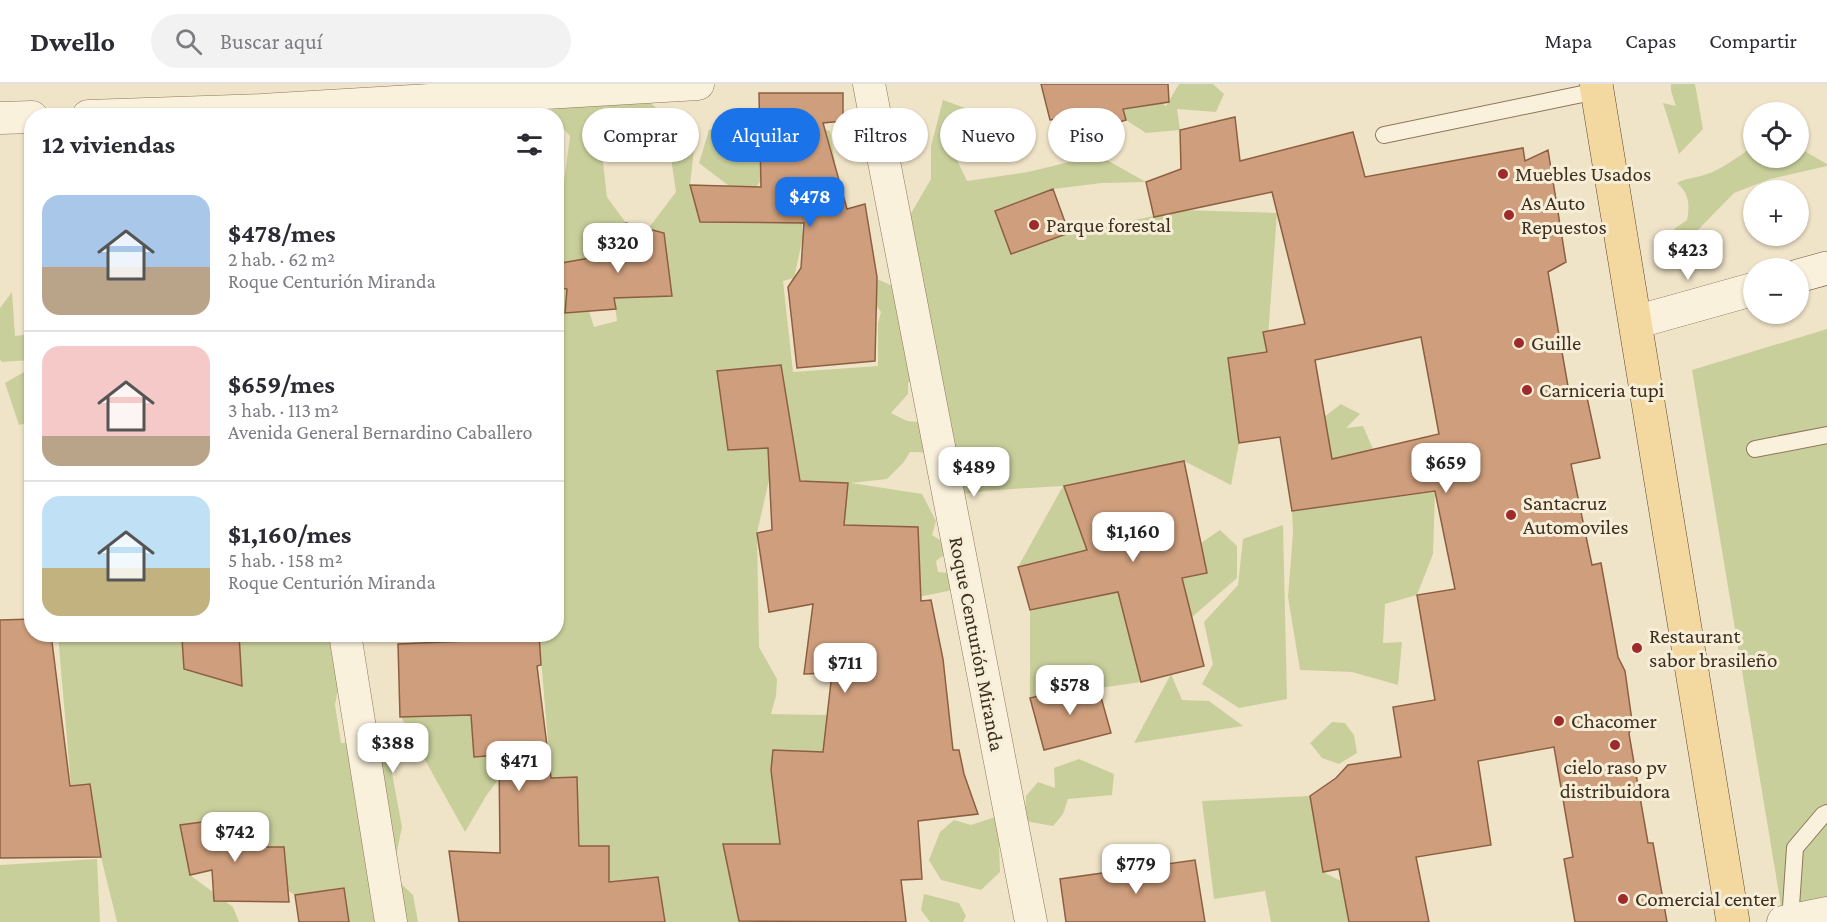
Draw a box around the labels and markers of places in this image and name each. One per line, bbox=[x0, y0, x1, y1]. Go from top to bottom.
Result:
place label: Muebles Usados bbox=[1515, 162, 1651, 186]
marker: Muebles Usados bbox=[1496, 167, 1510, 181]
pin: $478 bbox=[774, 177, 846, 228]
place label: As Auto Repuestos bbox=[1521, 191, 1607, 239]
marker: As Auto Repuestos bbox=[1502, 208, 1516, 222]
place label: Parque forestal bbox=[1046, 213, 1171, 237]
marker: Parque forestal bbox=[1027, 218, 1041, 232]
pin: $320 bbox=[582, 223, 654, 274]
pin: $423 bbox=[1652, 230, 1724, 281]
place label: Guille bbox=[1531, 331, 1581, 355]
marker: Guille bbox=[1512, 336, 1526, 350]
place label: Carniceria tupi bbox=[1539, 378, 1665, 402]
marker: Carniceria tupi bbox=[1520, 383, 1534, 397]
pin: $659 bbox=[1410, 443, 1482, 494]
pin: $489 bbox=[938, 447, 1010, 498]
place label: Santacruz Automoviles bbox=[1523, 491, 1629, 539]
marker: Santacruz Automoviles bbox=[1504, 508, 1518, 522]
pin: $1,160 bbox=[1084, 512, 1182, 563]
place label: Restaurant sabor brasileño bbox=[1649, 624, 1777, 672]
marker: Restaurant sabor brasileño bbox=[1630, 641, 1644, 655]
pin: $711 bbox=[809, 643, 881, 694]
pin: $578 bbox=[1034, 665, 1106, 716]
place label: Chacomer bbox=[1571, 709, 1658, 733]
marker: Chacomer bbox=[1552, 714, 1566, 728]
pin: $388 bbox=[357, 723, 429, 774]
marker: cielo raso pv distribuidora bbox=[1608, 738, 1622, 752]
pin: $471 bbox=[483, 741, 555, 792]
place label: cielo raso pv distribuidora bbox=[1560, 755, 1670, 803]
pin: $742 bbox=[199, 812, 271, 863]
pin: $779 bbox=[1100, 844, 1172, 895]
place label: Comercial center bbox=[1635, 887, 1777, 911]
marker: Comercial center bbox=[1616, 892, 1630, 906]

